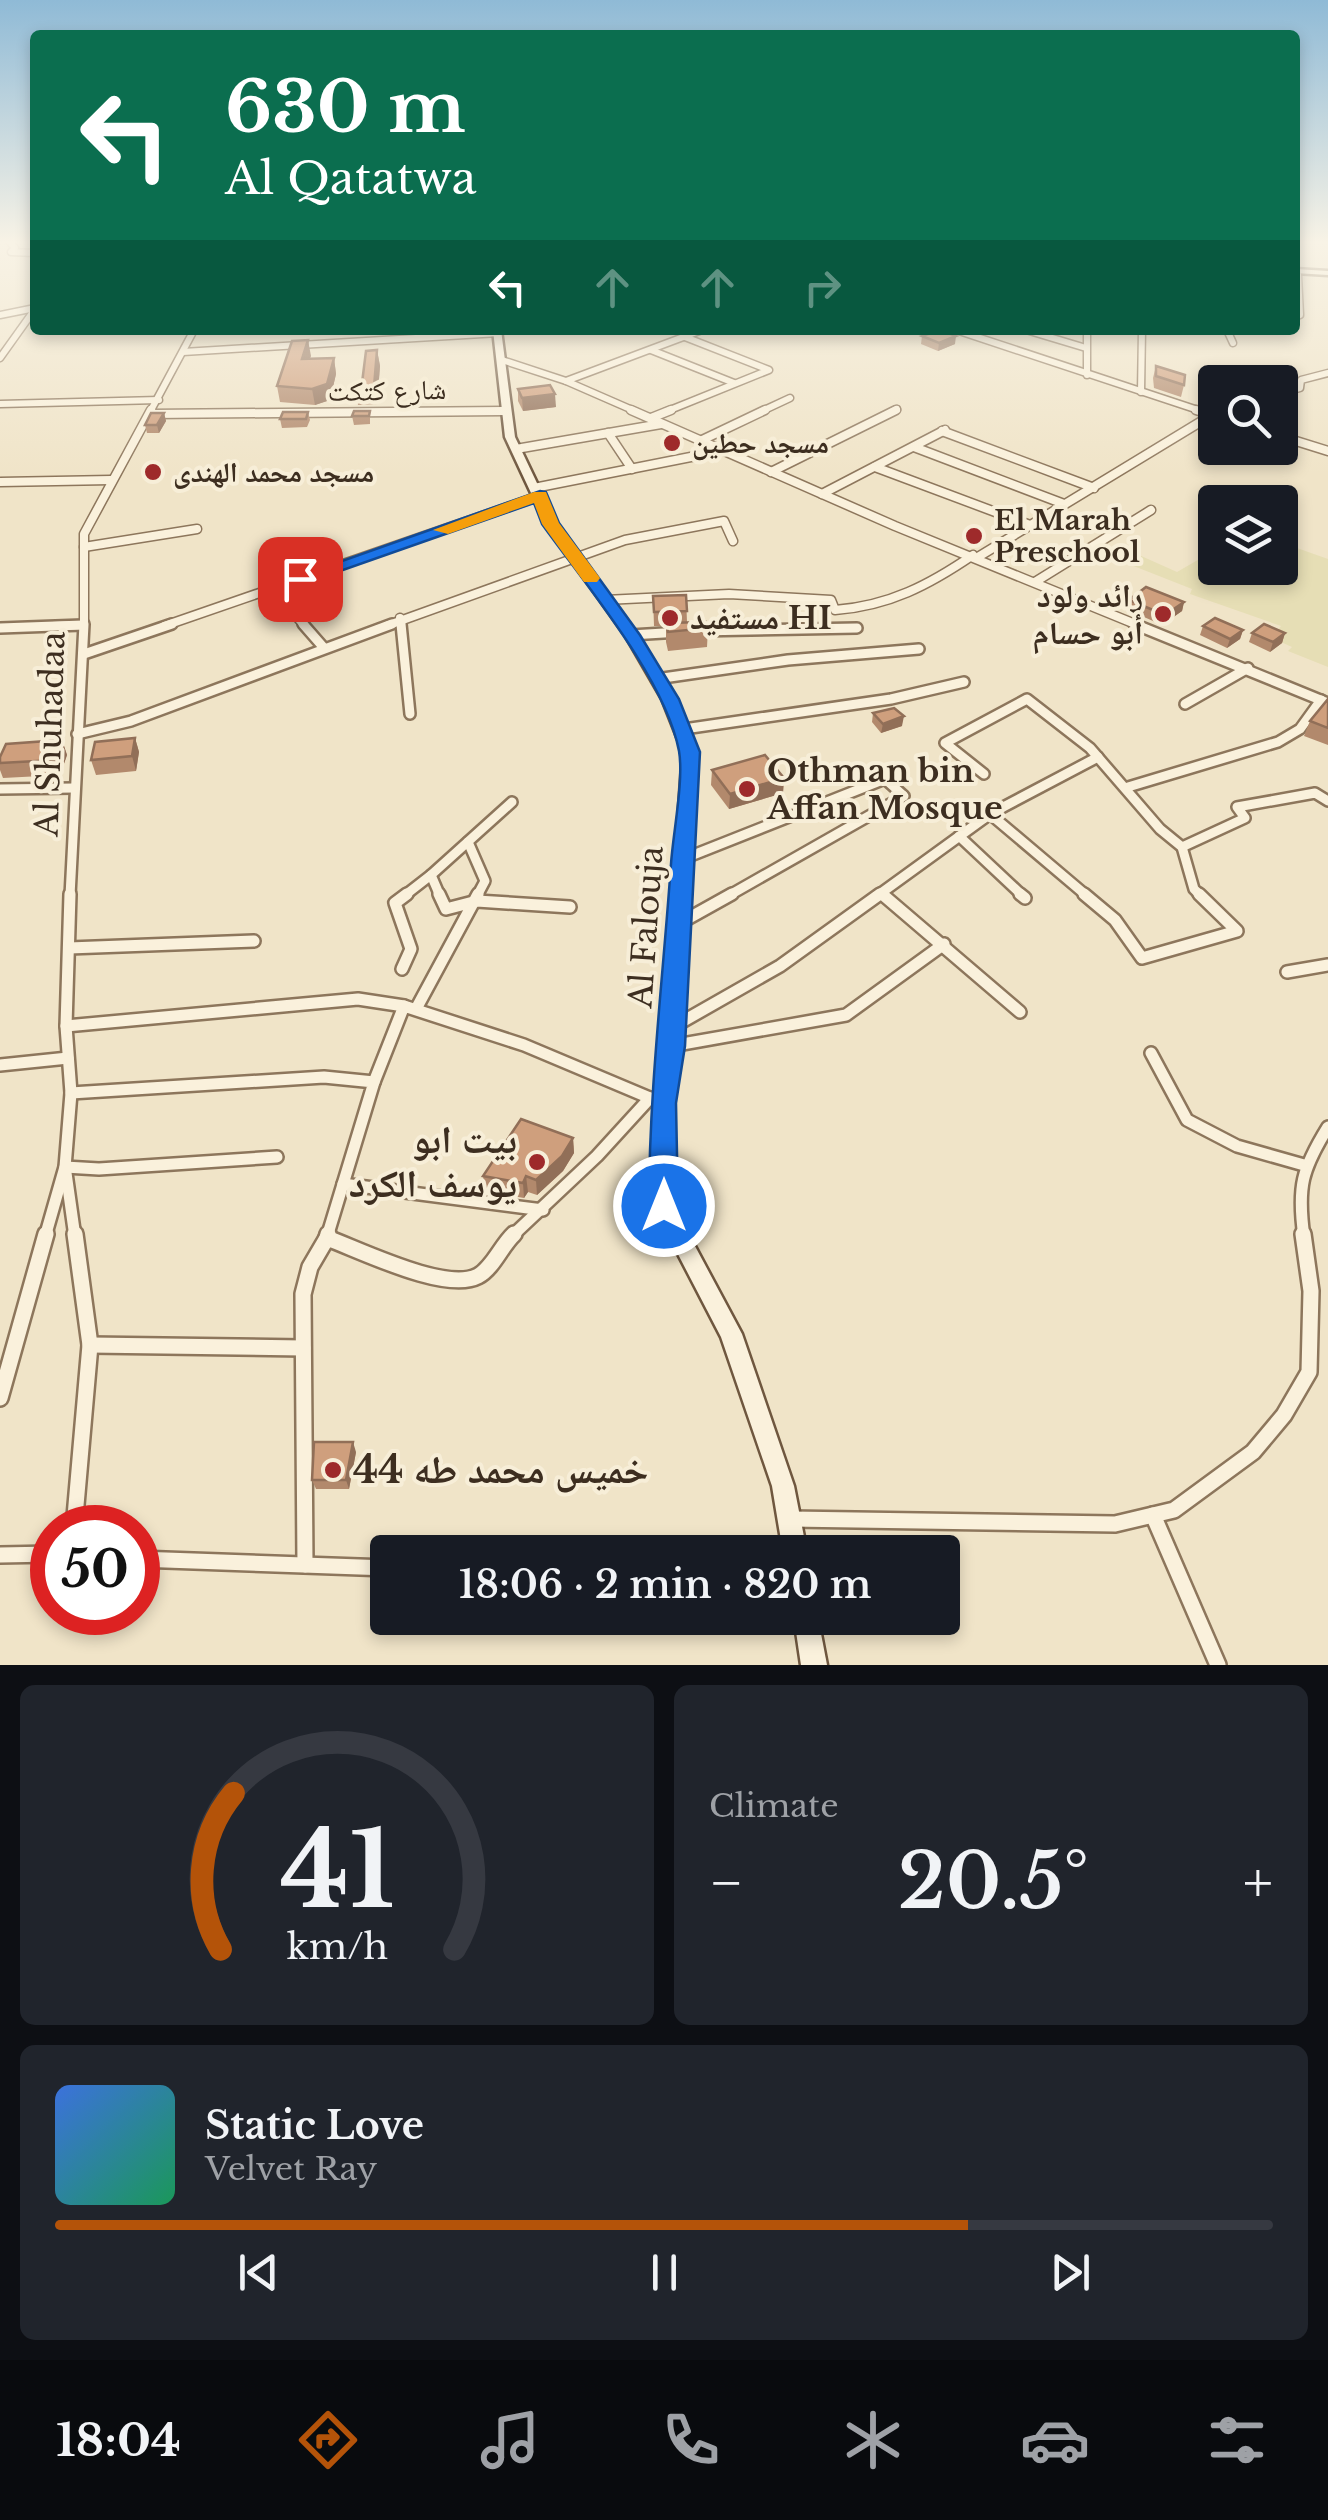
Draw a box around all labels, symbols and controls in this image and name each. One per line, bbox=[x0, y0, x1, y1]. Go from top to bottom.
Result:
text: 630 m bbox=[225, 64, 466, 151]
icon: left bbox=[60, 70, 190, 200]
text: Al Qatatwa bbox=[225, 150, 476, 206]
icon: left bbox=[480, 260, 535, 315]
icon: ahead bbox=[585, 260, 640, 315]
icon: ahead bbox=[690, 260, 745, 315]
icon: right bbox=[795, 260, 850, 315]
map controls bbox=[1198, 365, 1298, 585]
button: search bbox=[1198, 365, 1298, 465]
street label: شارع كتكت bbox=[327, 372, 447, 409]
place label: مسجد حطين bbox=[692, 426, 829, 461]
marker: مسجد حطين bbox=[661, 432, 683, 454]
place label: مسجد محمد الهندى bbox=[173, 455, 374, 490]
marker: مسجد محمد الهندى bbox=[142, 461, 164, 483]
button: layers bbox=[1198, 485, 1298, 585]
place label: El Marah Preschool bbox=[994, 503, 1140, 570]
marker: El Marah Preschool bbox=[963, 525, 985, 547]
pin bbox=[258, 537, 343, 622]
icon: arrive bbox=[273, 552, 328, 607]
place label: رائد ولود أبو حسام bbox=[1033, 576, 1143, 655]
place label: مستفيد HI bbox=[690, 598, 832, 638]
marker: رائد ولود أبو حسام bbox=[1152, 603, 1174, 625]
marker: مستفيد HI bbox=[659, 607, 681, 629]
street label: Al Shuhadaa bbox=[26, 631, 74, 838]
place label: Othman bin Affan Mosque bbox=[766, 751, 1003, 828]
marker: Othman bin Affan Mosque bbox=[736, 778, 758, 800]
street label: Al Falouja bbox=[620, 844, 672, 1010]
place label: بيت ابو يوسف الكرد bbox=[349, 1116, 517, 1207]
marker: بيت ابو يوسف الكرد bbox=[526, 1151, 548, 1173]
position arrow bbox=[612, 1154, 716, 1258]
place label: خميس محمد طه 44 bbox=[353, 1446, 648, 1493]
marker: خميس محمد طه 44 bbox=[322, 1459, 344, 1481]
speed limit sign: 50 bbox=[30, 1505, 160, 1635]
text: 18:06 · 2 min · 820 m bbox=[459, 1561, 871, 1608]
text: Climate bbox=[709, 1786, 838, 1826]
text: 41 bbox=[280, 1806, 394, 1935]
text: 20.5° bbox=[898, 1835, 1089, 1928]
text: − bbox=[709, 1849, 744, 1917]
text: + bbox=[1243, 1849, 1273, 1917]
text: km/h bbox=[286, 1924, 388, 1969]
text: Static Love bbox=[205, 2102, 424, 2149]
text: Velvet Ray bbox=[205, 2149, 377, 2189]
icon: previous bbox=[231, 2245, 286, 2300]
icon: pause bbox=[637, 2245, 692, 2300]
icon: next bbox=[1043, 2245, 1098, 2300]
icon: directions bbox=[293, 2405, 363, 2475]
icon: music bbox=[475, 2405, 545, 2475]
icon: phone bbox=[656, 2405, 726, 2475]
icon: climate bbox=[838, 2405, 908, 2475]
icon: car bbox=[1020, 2405, 1090, 2475]
icon: filters bbox=[1202, 2405, 1272, 2475]
text: 18:04 bbox=[56, 2412, 181, 2468]

